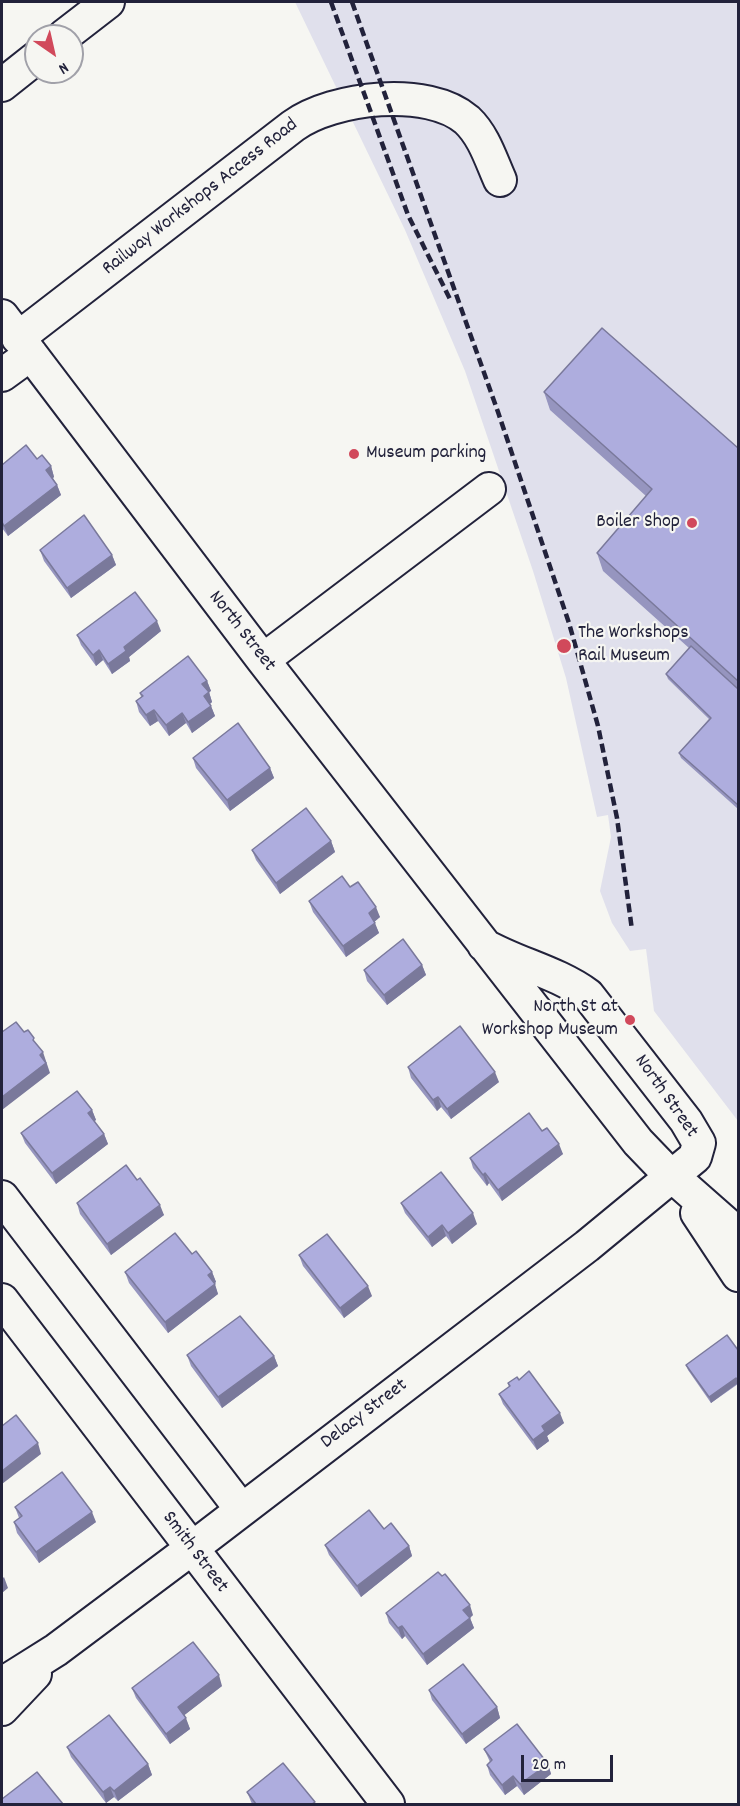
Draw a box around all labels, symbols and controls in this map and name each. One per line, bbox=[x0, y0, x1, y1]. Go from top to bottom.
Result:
north arrow bbox=[24, 24, 84, 84]
text: N bbox=[54, 56, 73, 79]
street label: Railway Workshops Access Road bbox=[98, 114, 304, 282]
place label: Museum parking bbox=[366, 442, 486, 466]
marker: Museum parking bbox=[347, 447, 361, 461]
place label: Boiler Shop bbox=[596, 511, 680, 535]
marker: Boiler Shop bbox=[685, 516, 699, 530]
street label: North Street bbox=[202, 587, 280, 677]
place label: The Workshops Rail Museum bbox=[578, 622, 689, 669]
marker: The Workshops Rail Museum bbox=[555, 637, 573, 655]
place label: North St at Workshop Museum bbox=[482, 996, 618, 1043]
marker: North St at Workshop Museum bbox=[623, 1013, 637, 1027]
street label: North Street bbox=[628, 1051, 702, 1143]
street label: Delacy Street bbox=[317, 1375, 413, 1455]
street label: Smith Street bbox=[156, 1507, 232, 1599]
scale bar bbox=[524, 1743, 616, 1781]
text: 20 m bbox=[532, 1753, 566, 1778]

